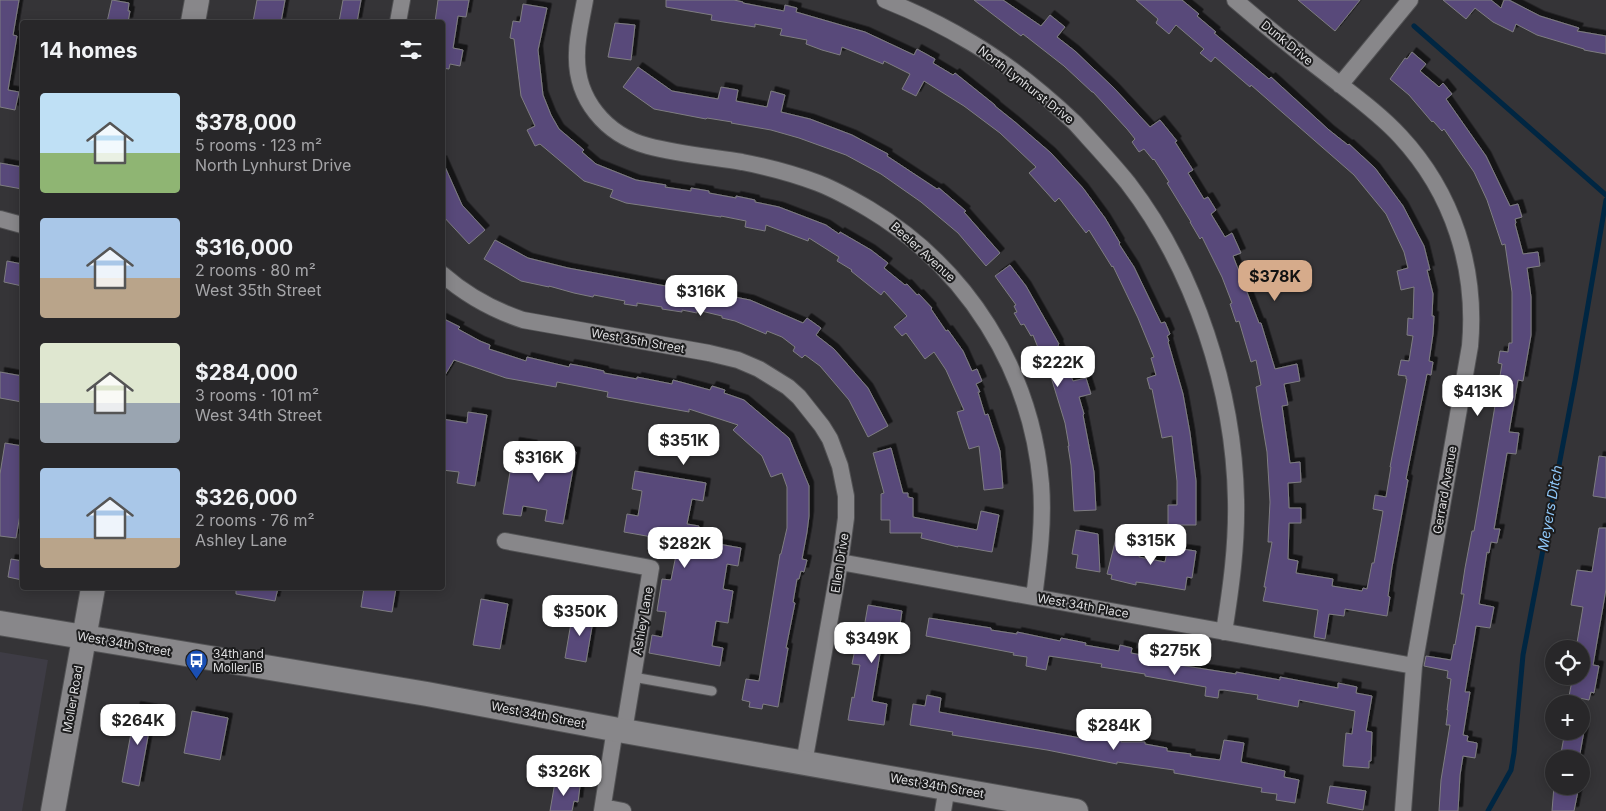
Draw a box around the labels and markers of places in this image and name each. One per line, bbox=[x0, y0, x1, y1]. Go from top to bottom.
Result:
pin: $378K bbox=[1240, 260, 1310, 302]
pin: $316K bbox=[666, 274, 736, 317]
pin: $222K bbox=[1023, 346, 1093, 388]
pin: $413K bbox=[1443, 374, 1513, 417]
pin: $351K bbox=[649, 424, 719, 466]
pin: $316K bbox=[504, 440, 574, 483]
pin: $315K bbox=[1116, 524, 1186, 566]
pin: $282K bbox=[650, 526, 720, 569]
pin: $350K bbox=[545, 594, 615, 637]
pin: $349K bbox=[837, 622, 907, 664]
pin: $275K bbox=[1140, 634, 1210, 676]
place label: 34th and Moller IB bbox=[213, 646, 264, 675]
bus stop icon: 34th and Moller IB bbox=[185, 649, 209, 680]
pin: $264K bbox=[103, 704, 173, 746]
pin: $284K bbox=[1079, 708, 1149, 751]
pin: $326K bbox=[529, 754, 599, 797]

